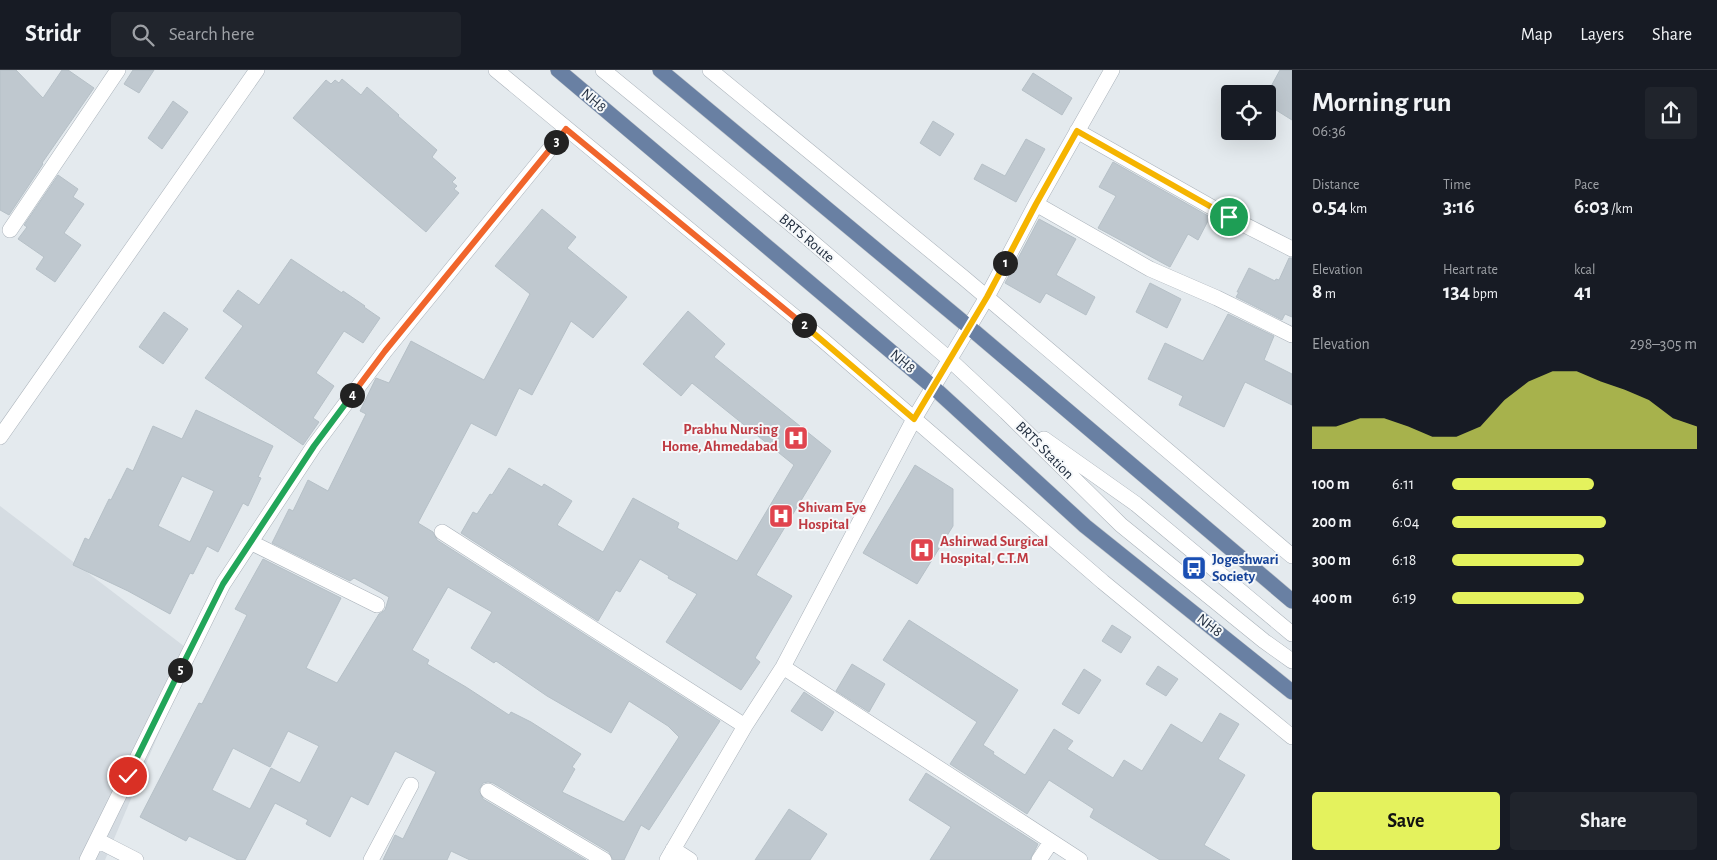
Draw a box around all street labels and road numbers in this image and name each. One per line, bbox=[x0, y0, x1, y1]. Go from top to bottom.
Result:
street label: NH8 bbox=[578, 86, 609, 115]
street label: BRTS Route bbox=[776, 211, 837, 266]
street label: NH8 bbox=[887, 347, 918, 376]
street label: BRTS Station bbox=[1013, 419, 1076, 482]
street label: NH8 bbox=[1194, 611, 1225, 640]

